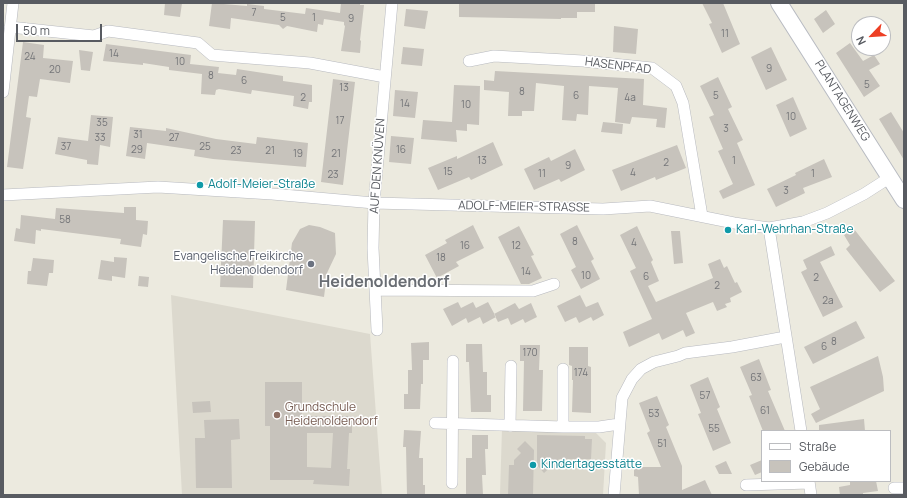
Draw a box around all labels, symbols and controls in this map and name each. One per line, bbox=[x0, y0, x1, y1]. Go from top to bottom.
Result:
house number: 7 bbox=[251, 7, 257, 19]
house number: 5 bbox=[280, 12, 286, 24]
house number: 1 bbox=[312, 12, 316, 24]
house number: 9 bbox=[348, 13, 354, 25]
scale bar bbox=[18, 16, 104, 42]
north arrow bbox=[851, 16, 891, 56]
text: 50 m bbox=[23, 22, 50, 39]
house number: 11 bbox=[721, 28, 729, 40]
text: N bbox=[852, 34, 869, 48]
house number: 14 bbox=[109, 48, 119, 60]
house number: 24 bbox=[24, 51, 36, 63]
street label: HASENPFAD bbox=[584, 55, 652, 77]
house number: 10 bbox=[175, 56, 185, 68]
street label: PLANTAGENWEG bbox=[811, 58, 873, 144]
house number: 9 bbox=[766, 63, 772, 75]
house number: 20 bbox=[49, 64, 61, 76]
house number: 8 bbox=[208, 70, 214, 82]
house number: 6 bbox=[241, 75, 247, 87]
house number: 5 bbox=[864, 79, 870, 91]
house number: 13 bbox=[339, 82, 349, 94]
house number: 8 bbox=[519, 86, 525, 98]
house number: 6 bbox=[573, 90, 579, 102]
house number: 5 bbox=[713, 90, 719, 102]
house number: 2 bbox=[300, 92, 306, 104]
house number: 4a bbox=[624, 92, 636, 104]
house number: 14 bbox=[400, 98, 410, 110]
house number: 10 bbox=[461, 99, 471, 111]
house number: 10 bbox=[786, 111, 796, 123]
house number: 17 bbox=[336, 115, 344, 127]
house number: 35 bbox=[96, 117, 108, 129]
street label: AUF DEN KNÜVEN bbox=[367, 118, 389, 214]
house number: 3 bbox=[723, 123, 729, 135]
house number: 31 bbox=[133, 129, 143, 141]
house number: 33 bbox=[94, 132, 106, 144]
house number: 27 bbox=[169, 132, 179, 144]
house number: 37 bbox=[61, 141, 71, 153]
house number: 25 bbox=[199, 141, 211, 153]
house number: 29 bbox=[131, 144, 143, 156]
house number: 16 bbox=[396, 144, 406, 156]
house number: 23 bbox=[230, 145, 242, 157]
house number: 21 bbox=[265, 145, 275, 157]
house number: 19 bbox=[293, 148, 303, 160]
house number: 21 bbox=[331, 148, 341, 160]
house number: 13 bbox=[477, 155, 487, 167]
house number: 1 bbox=[732, 155, 736, 167]
house number: 2 bbox=[663, 157, 669, 169]
house number: 9 bbox=[565, 160, 571, 172]
house number: 15 bbox=[443, 166, 453, 178]
house number: 4 bbox=[630, 167, 636, 179]
house number: 11 bbox=[538, 168, 546, 180]
house number: 1 bbox=[811, 168, 815, 180]
house number: 23 bbox=[327, 169, 339, 181]
place label: Adolf-Meier-Straße bbox=[208, 178, 315, 192]
marker: Adolf-Meier-Straße bbox=[195, 180, 205, 190]
house number: 3 bbox=[783, 185, 789, 197]
street label: ADOLF-MEIER-STRASSE bbox=[458, 199, 590, 215]
house number: 58 bbox=[59, 214, 71, 226]
place label: Karl-Wehrhan-Straße bbox=[736, 223, 854, 237]
marker: Karl-Wehrhan-Straße bbox=[723, 225, 733, 235]
house number: 8 bbox=[572, 236, 578, 248]
house number: 4 bbox=[631, 237, 637, 249]
house number: 16 bbox=[460, 240, 470, 252]
house number: 12 bbox=[511, 240, 521, 252]
place label: Evangelische Freikirche Heidenoldendorf bbox=[174, 250, 303, 278]
house number: 18 bbox=[436, 252, 446, 264]
marker: Evangelische Freikirche Heidenoldendorf bbox=[306, 259, 316, 269]
house number: 14 bbox=[521, 266, 531, 278]
house number: 10 bbox=[581, 270, 591, 282]
house number: 6 bbox=[643, 271, 649, 283]
house number: 2 bbox=[813, 272, 819, 284]
district label: Heidenoldendorf bbox=[319, 273, 449, 293]
house number: 2 bbox=[714, 280, 720, 292]
house number: 2a bbox=[822, 295, 834, 307]
house number: 8 bbox=[831, 336, 837, 348]
house number: 6 bbox=[821, 341, 827, 353]
house number: 170 bbox=[522, 347, 538, 359]
house number: 174 bbox=[574, 367, 588, 379]
house number: 63 bbox=[750, 372, 762, 384]
house number: 57 bbox=[700, 390, 710, 402]
place label: Grundschule Heidenoldendorf bbox=[285, 401, 378, 429]
house number: 61 bbox=[760, 405, 770, 417]
house number: 53 bbox=[648, 408, 660, 420]
marker: Grundschule Heidenoldendorf bbox=[272, 410, 282, 420]
house number: 55 bbox=[708, 423, 720, 435]
legend bbox=[761, 430, 891, 482]
house number: 51 bbox=[657, 438, 667, 450]
text: Straße bbox=[799, 438, 836, 455]
place label: Kindertagesstätte bbox=[541, 458, 642, 472]
text: Gebäude bbox=[799, 458, 850, 475]
marker: Kindertagesstätte bbox=[528, 460, 538, 470]

